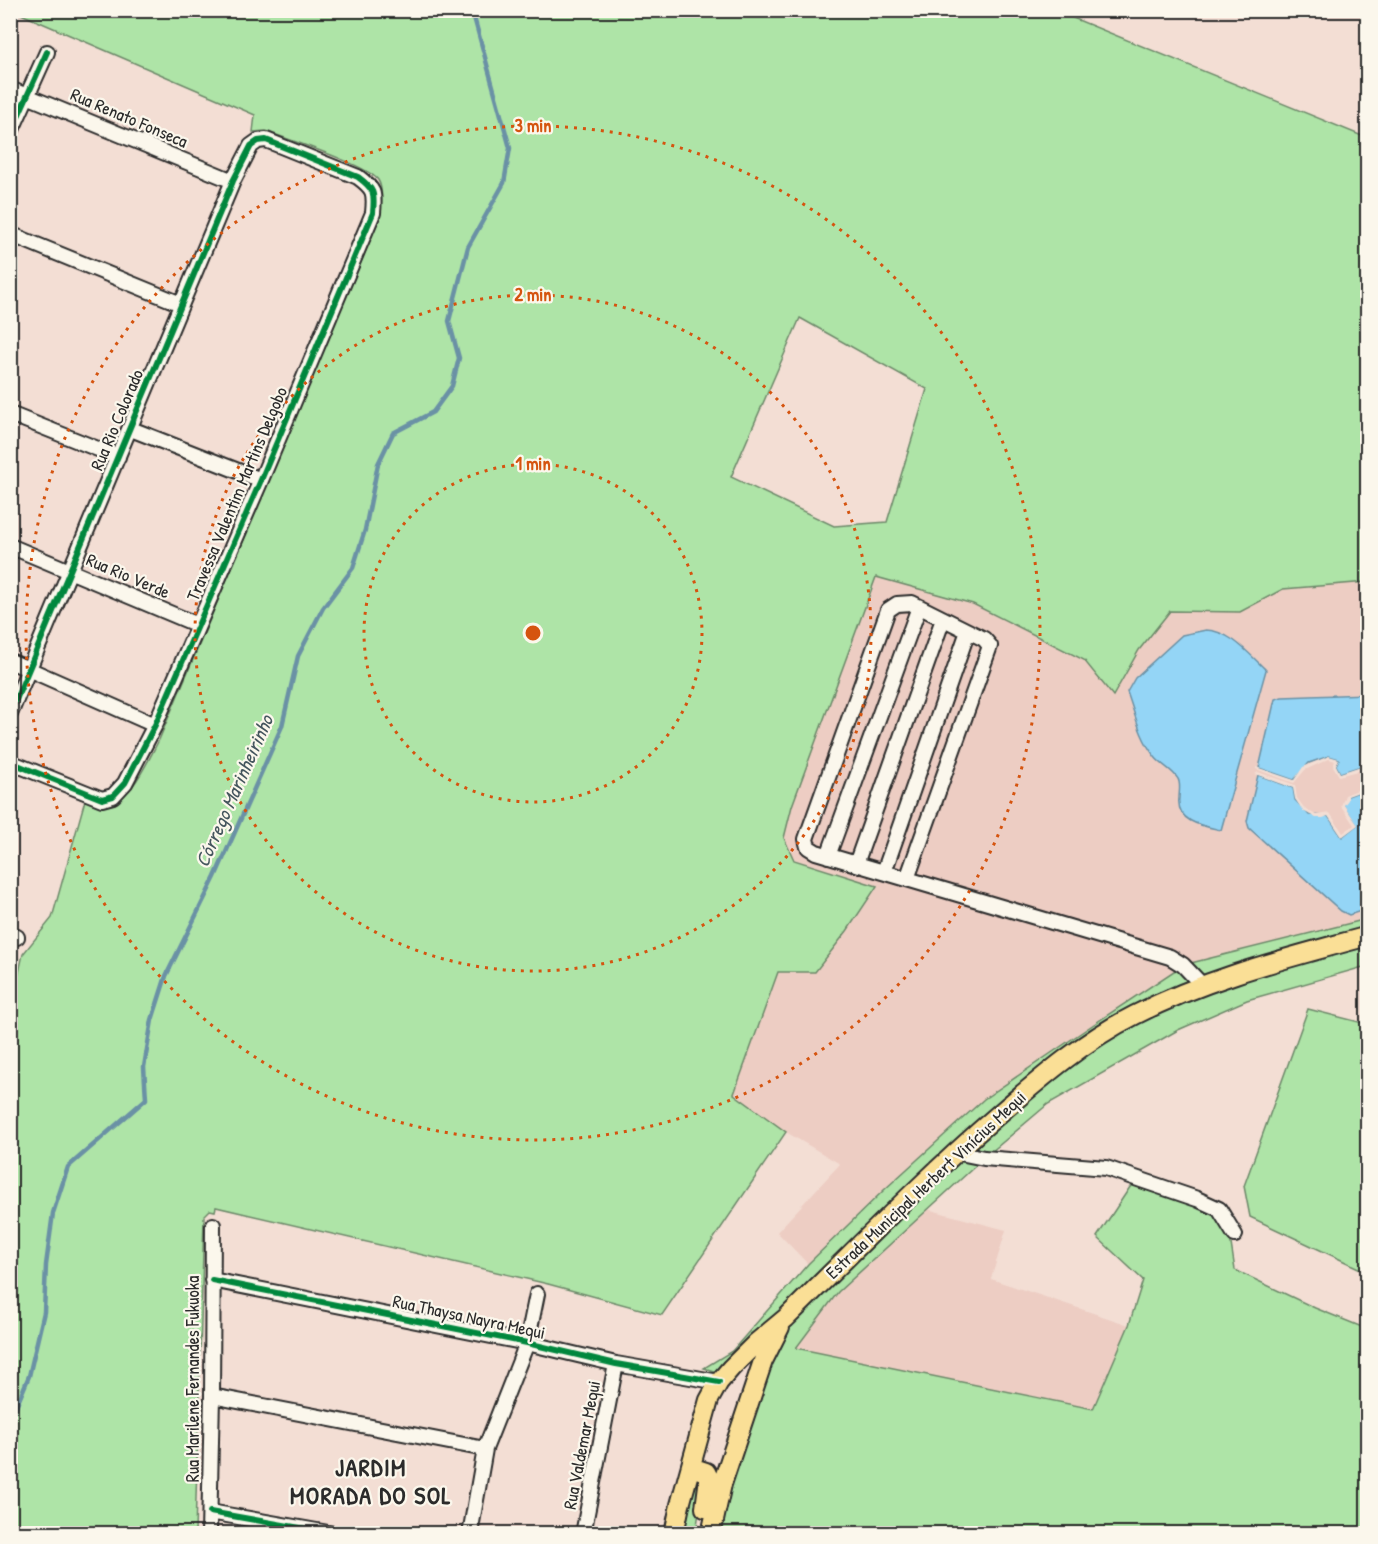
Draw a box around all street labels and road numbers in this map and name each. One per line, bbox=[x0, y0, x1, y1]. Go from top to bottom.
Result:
street label: Rua Renato Fonseca bbox=[67, 82, 192, 153]
street label: Rua Rio Colorado bbox=[84, 365, 149, 474]
street label: Travessa Valentim Martins Delgobo bbox=[180, 383, 293, 605]
street label: Rua Rio Verde bbox=[83, 547, 174, 604]
street label: Estrada Municipal Herbert Vinícius Mequi bbox=[820, 1085, 1031, 1284]
street label: Rua Marilene Fernandes Fukuoka bbox=[180, 1276, 205, 1482]
street label: Rua Thaysa Nayra Mequi bbox=[391, 1288, 548, 1345]
street label: Rua Valdemar Mequi bbox=[557, 1378, 606, 1511]

